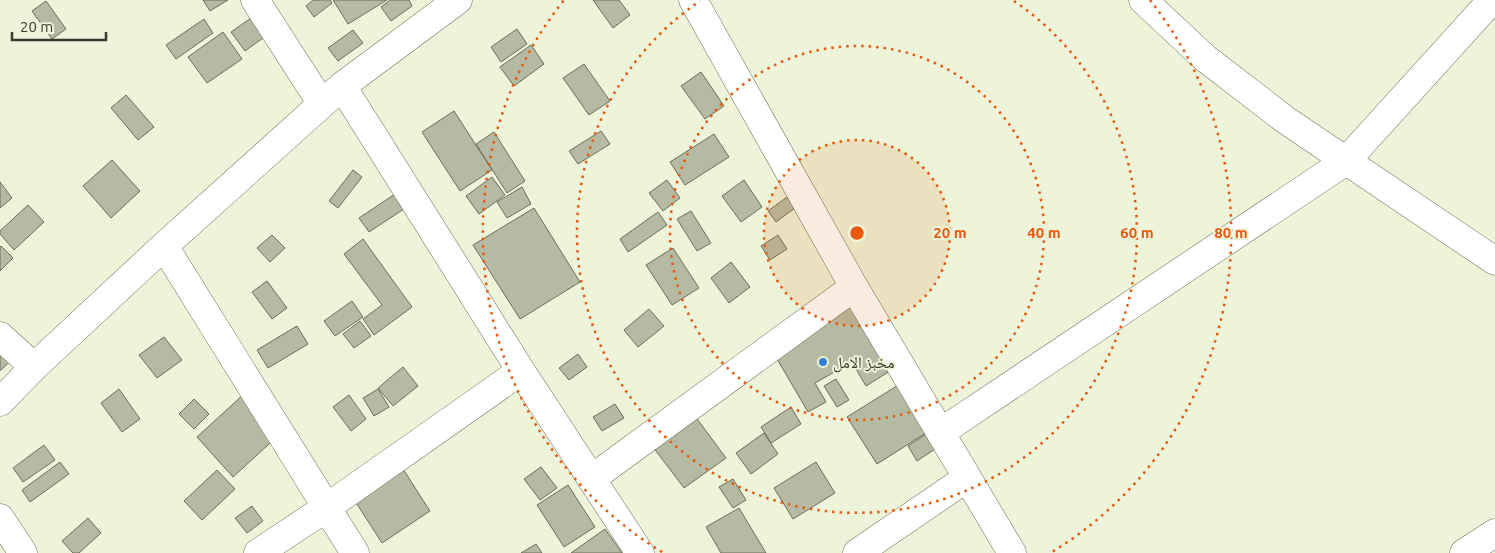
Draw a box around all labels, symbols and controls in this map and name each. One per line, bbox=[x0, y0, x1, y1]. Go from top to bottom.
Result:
scale bar bbox=[12, 10, 106, 42]
text: 20 m bbox=[20, 18, 53, 35]
centre of rings bbox=[848, 224, 866, 242]
text: 20 m bbox=[933, 224, 967, 241]
text: 40 m bbox=[1027, 224, 1061, 241]
text: 60 m bbox=[1120, 224, 1154, 241]
text: 80 m bbox=[1214, 224, 1248, 241]
place label: مخبز الامل bbox=[833, 353, 895, 373]
marker: مخبز الامل bbox=[817, 356, 829, 368]

